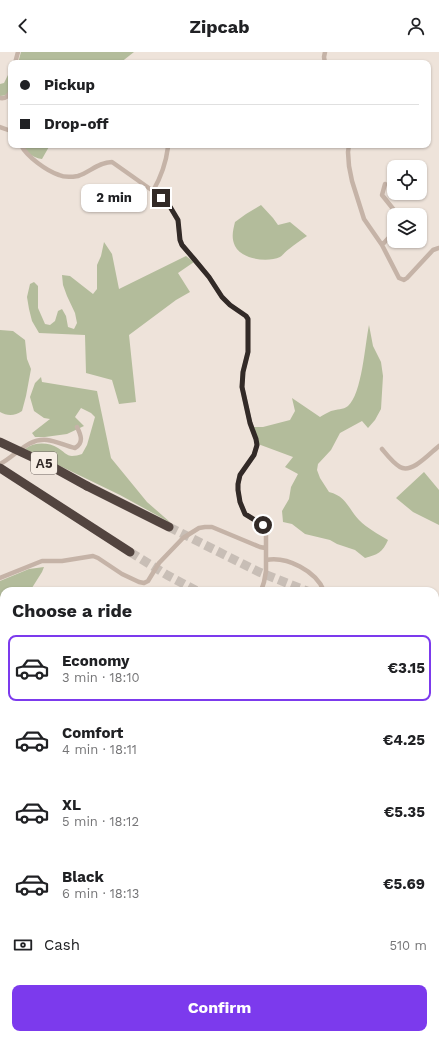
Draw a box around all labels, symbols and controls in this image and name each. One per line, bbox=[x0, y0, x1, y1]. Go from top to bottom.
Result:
icon: back bbox=[12, 15, 34, 37]
icon: person bbox=[405, 15, 427, 37]
text: Zipcab bbox=[190, 16, 249, 37]
text: Pickup bbox=[44, 76, 95, 94]
text: Drop-off bbox=[44, 115, 109, 133]
map controls bbox=[387, 160, 427, 248]
button: locate bbox=[387, 160, 427, 200]
callout: 2 min bbox=[81, 184, 147, 212]
route end bbox=[152, 189, 170, 207]
text: 2 min bbox=[96, 190, 132, 205]
button: layers bbox=[387, 208, 427, 248]
road number: Α5 bbox=[31, 452, 57, 474]
route start bbox=[254, 516, 272, 534]
text: Choose a ride bbox=[12, 600, 132, 621]
icon: car bbox=[14, 650, 50, 686]
text: Economy bbox=[62, 652, 129, 670]
text: €3.15 bbox=[388, 659, 425, 677]
text: 3 min · 18:10 bbox=[62, 670, 140, 685]
icon: car bbox=[14, 722, 50, 758]
text: Comfort bbox=[62, 724, 123, 742]
text: €4.25 bbox=[383, 731, 425, 749]
text: 4 min · 18:11 bbox=[62, 742, 137, 757]
icon: car bbox=[14, 794, 50, 830]
text: XL bbox=[62, 796, 81, 814]
text: €5.35 bbox=[384, 803, 425, 821]
text: 5 min · 18:12 bbox=[62, 814, 139, 829]
icon: car bbox=[14, 866, 50, 902]
text: Black bbox=[62, 868, 104, 886]
text: €5.69 bbox=[383, 875, 425, 893]
text: 6 min · 18:13 bbox=[62, 886, 139, 901]
icon: cash bbox=[12, 934, 34, 956]
text: Cash bbox=[44, 936, 80, 954]
text: 510 m bbox=[389, 938, 427, 953]
button: Confirm bbox=[12, 985, 427, 1031]

